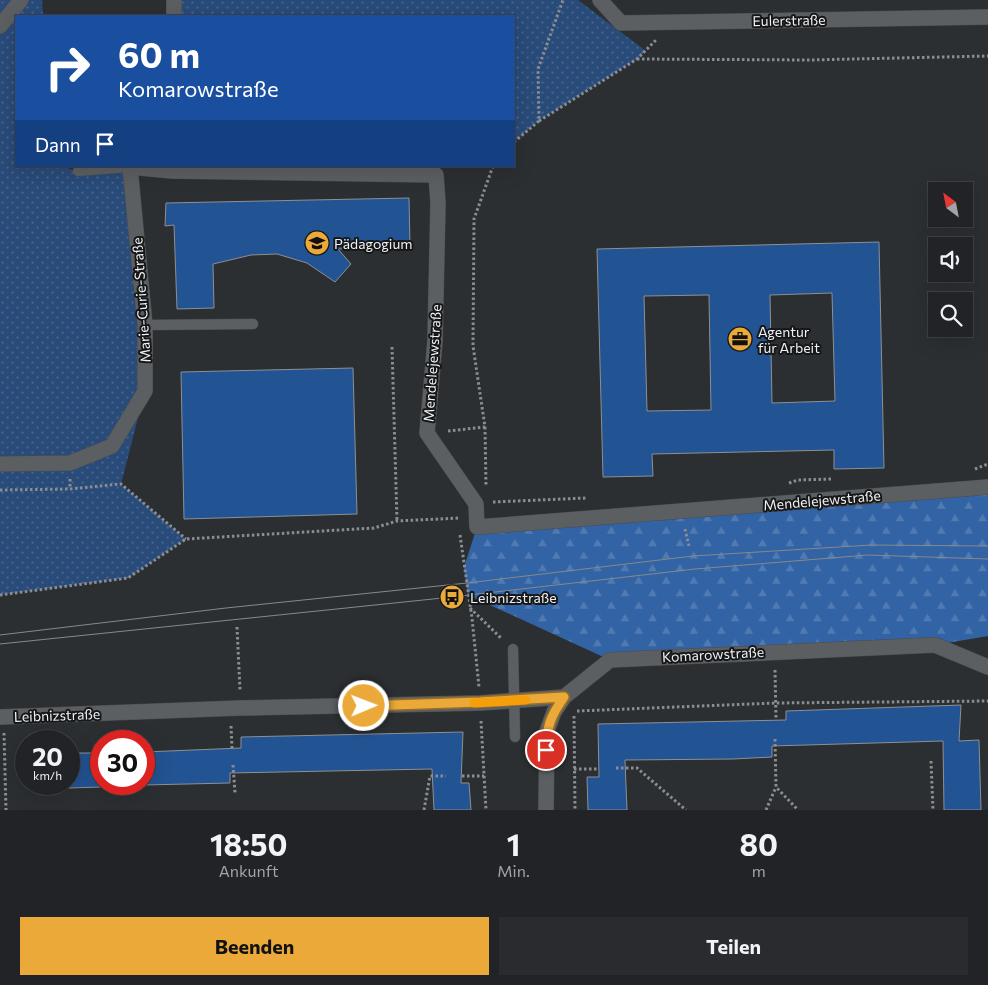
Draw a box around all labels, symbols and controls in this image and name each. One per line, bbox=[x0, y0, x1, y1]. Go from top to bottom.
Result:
street label: Eulerstraße bbox=[752, 11, 826, 29]
text: 60 m bbox=[118, 32, 200, 75]
icon: right bbox=[35, 35, 100, 100]
text: Komarowstraße bbox=[118, 75, 279, 102]
icon: arrive bbox=[91, 130, 119, 158]
text: Dann bbox=[35, 133, 81, 156]
north arrow bbox=[928, 182, 972, 228]
map controls bbox=[928, 182, 973, 337]
school or university icon: Pädagogium bbox=[304, 230, 330, 256]
place label: Pädagogium bbox=[334, 235, 412, 252]
street label: Marie-Curie-Straße bbox=[128, 237, 154, 363]
button: sound bbox=[928, 237, 973, 282]
button: search bbox=[928, 292, 973, 337]
street label: Mendelejewstraße bbox=[419, 304, 445, 422]
place label: Agentur für Arbeit bbox=[758, 323, 820, 356]
office icon: Agentur für Arbeit bbox=[727, 326, 753, 352]
street label: Mendelejewstraße bbox=[763, 486, 881, 514]
bus stop icon: Leibnizstraße bbox=[439, 584, 465, 610]
place label: Leibnizstraße bbox=[470, 589, 557, 606]
street label: Komarowstraße bbox=[662, 643, 764, 665]
position arrow bbox=[337, 679, 389, 731]
street label: Leibnizstraße bbox=[13, 705, 101, 725]
pin bbox=[525, 729, 567, 771]
speed limit sign: 30 bbox=[90, 730, 155, 795]
icon: arrive bbox=[532, 736, 560, 764]
text: 20 bbox=[32, 741, 63, 771]
text: km/h bbox=[33, 768, 62, 782]
text: 18:50 bbox=[210, 825, 287, 862]
text: 1 bbox=[507, 825, 520, 862]
text: 80 bbox=[740, 825, 778, 862]
text: Ankunft bbox=[219, 861, 279, 880]
text: Min. bbox=[497, 861, 530, 880]
text: m bbox=[752, 861, 766, 880]
button: Beenden bbox=[20, 917, 489, 975]
button: Teilen bbox=[499, 917, 968, 975]

